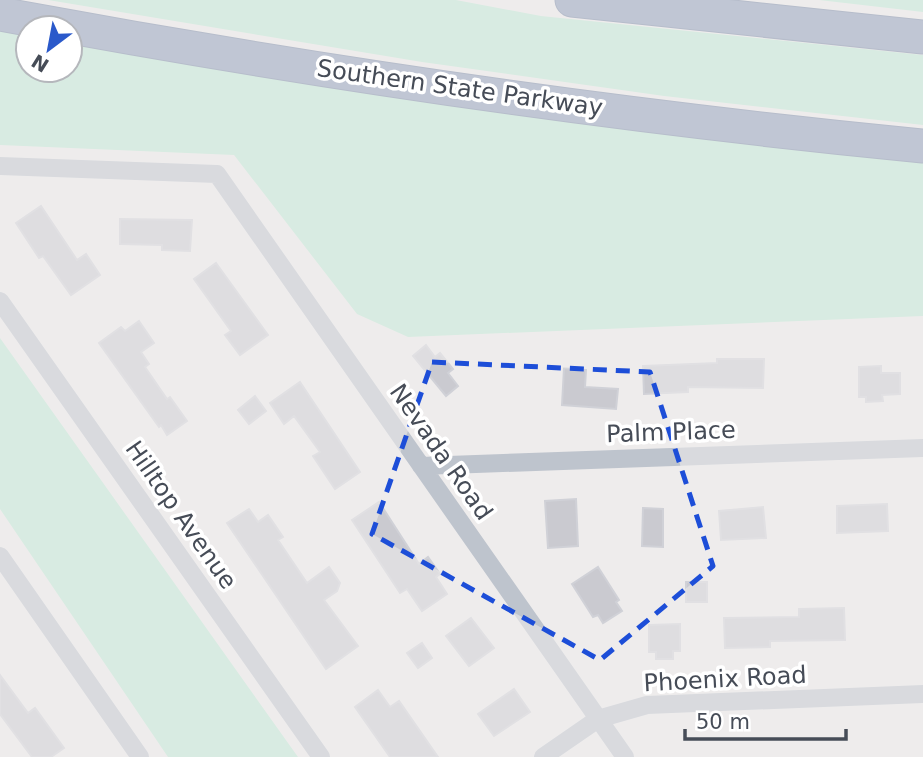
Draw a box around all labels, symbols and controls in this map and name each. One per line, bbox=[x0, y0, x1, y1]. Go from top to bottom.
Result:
north arrow bbox=[14, 14, 84, 84]
text: N bbox=[27, 50, 53, 77]
street label: Southern State Parkway bbox=[315, 54, 605, 122]
street label: Nevada Road bbox=[384, 379, 498, 525]
street label: Palm Place bbox=[606, 416, 736, 448]
street label: Hilltop Avenue bbox=[120, 436, 242, 594]
street label: Phoenix Road bbox=[643, 661, 807, 697]
scale bar bbox=[685, 698, 846, 742]
text: 50 m bbox=[696, 710, 750, 734]

